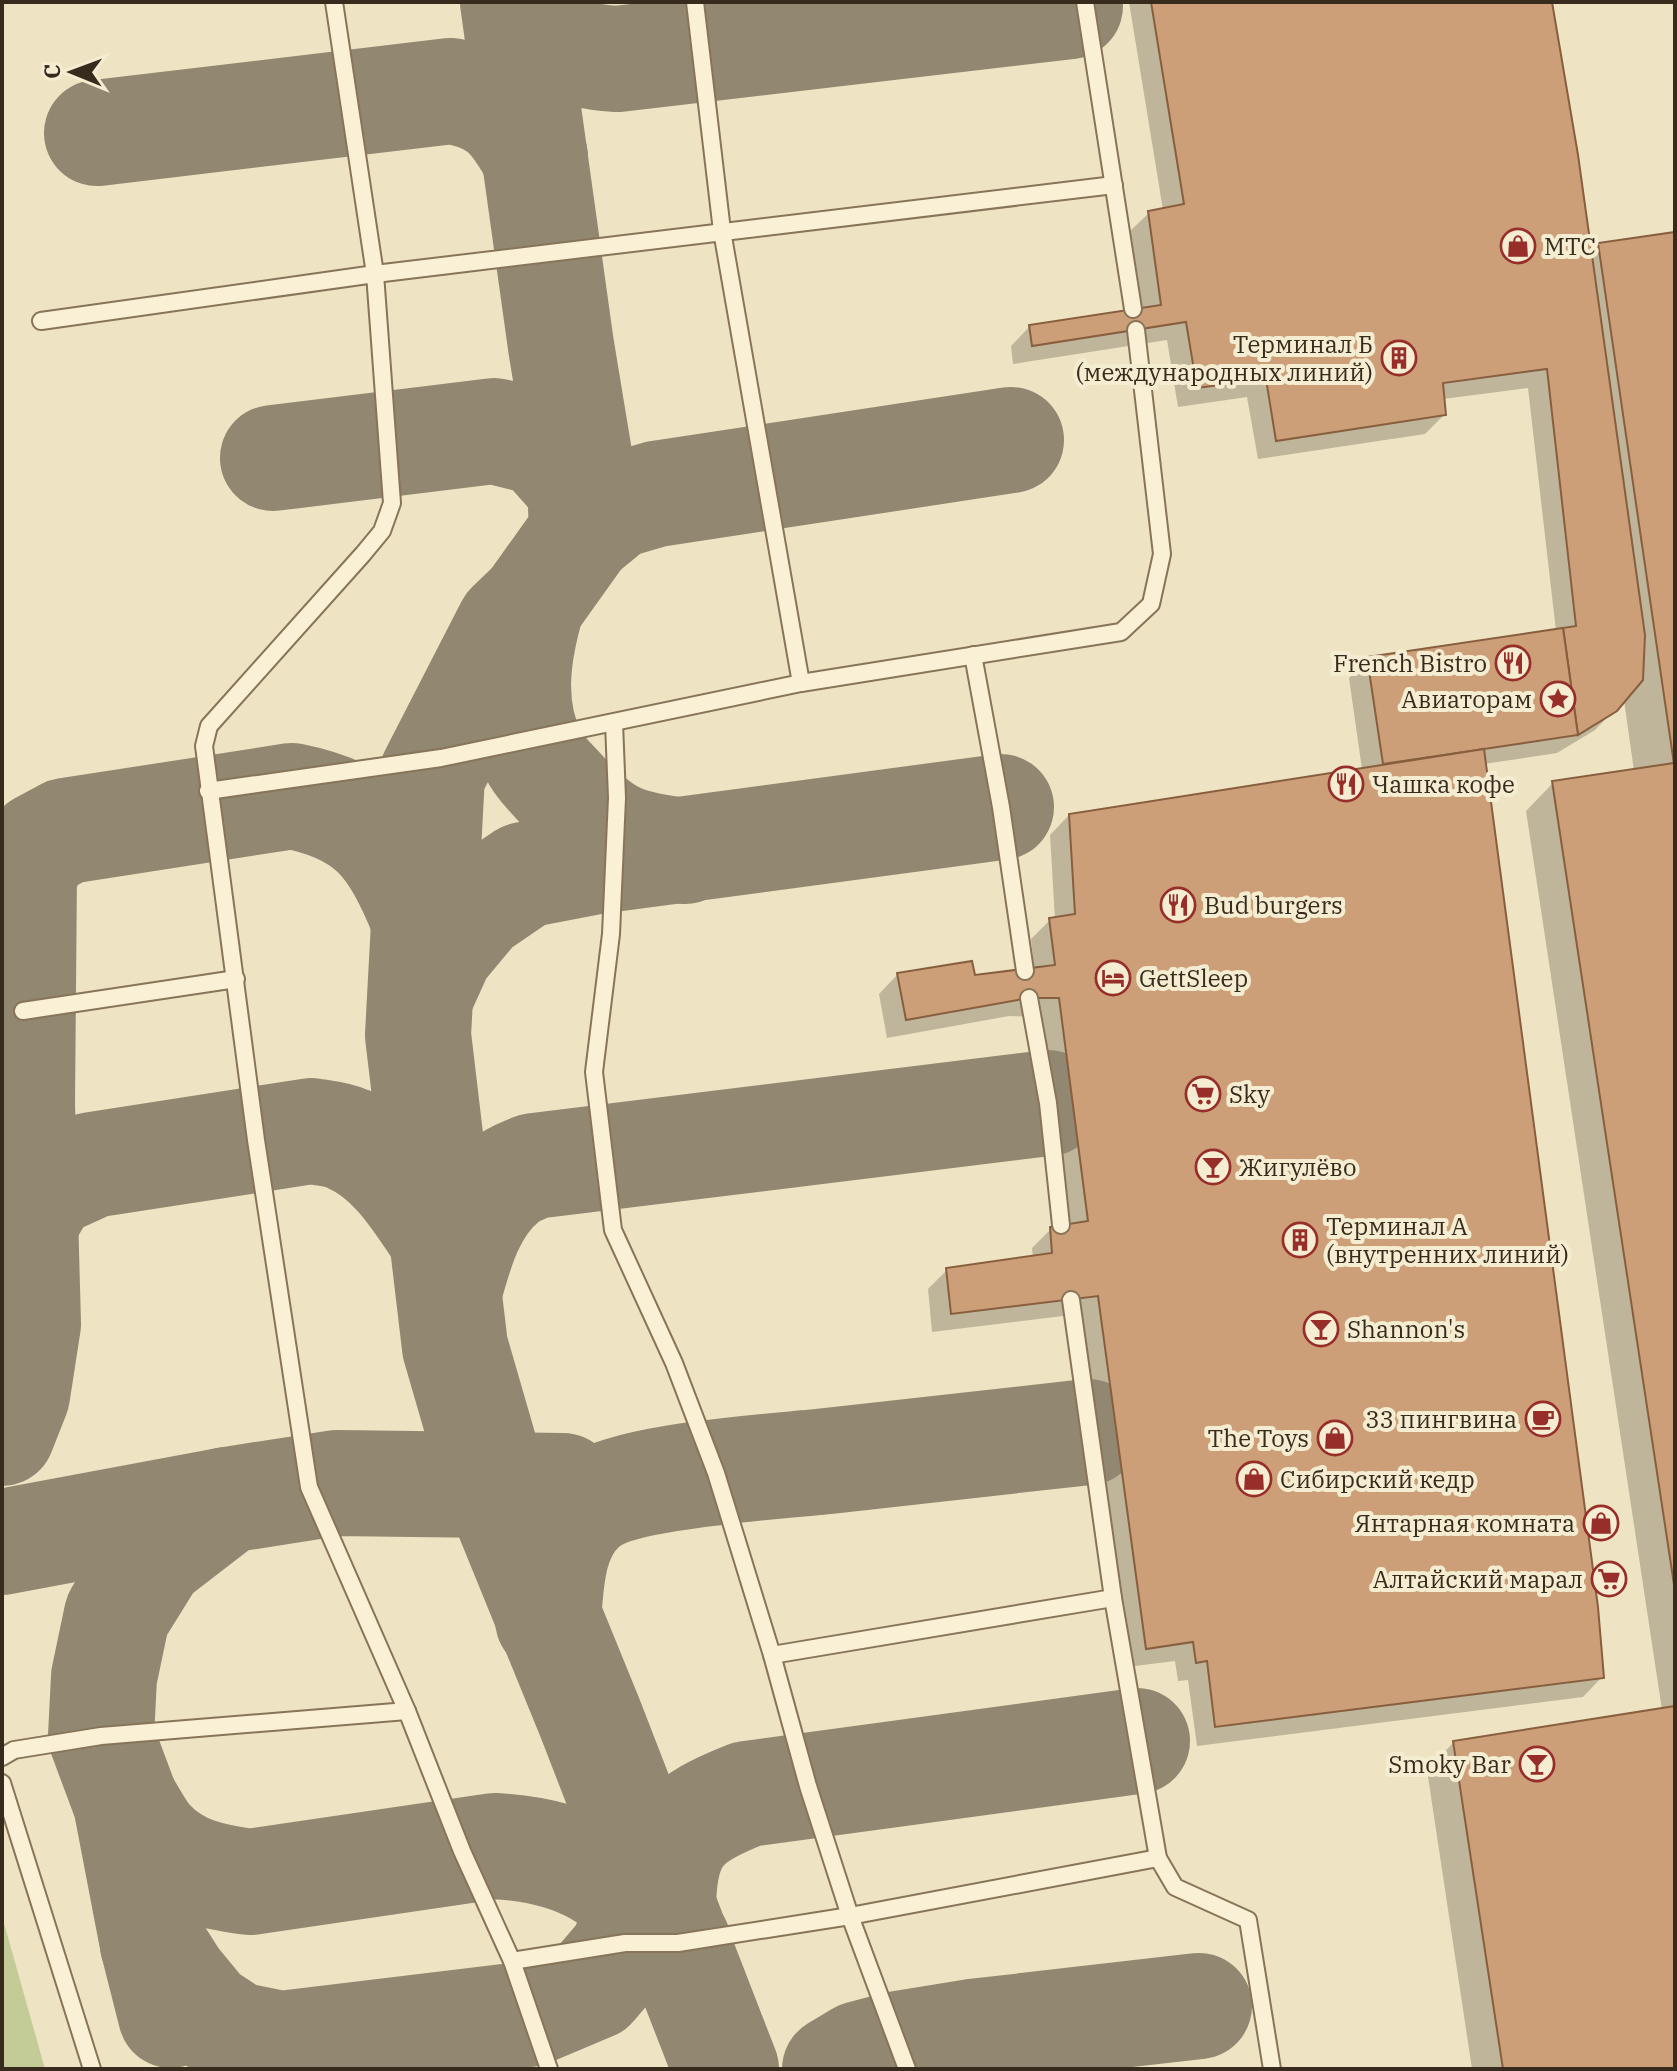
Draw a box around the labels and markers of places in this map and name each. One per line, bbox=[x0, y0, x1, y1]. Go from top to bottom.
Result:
shop icon: МТС bbox=[1499, 227, 1537, 265]
place label: МТС bbox=[1544, 230, 1596, 262]
place label: Терминал Б (международных линий) bbox=[1075, 328, 1373, 388]
building icon: Терминал Б (международных линий) bbox=[1380, 339, 1418, 377]
restaurant icon: French Bistro bbox=[1494, 644, 1532, 682]
place label: French Bistro bbox=[1333, 647, 1487, 679]
place icon: Авиаторам bbox=[1539, 680, 1577, 718]
place label: Авиаторам bbox=[1401, 683, 1532, 715]
restaurant icon: Чашка кофе bbox=[1327, 765, 1365, 803]
place label: Чашка кофе bbox=[1372, 768, 1515, 800]
restaurant icon: Bud burgers bbox=[1159, 886, 1197, 924]
place label: Bud burgers bbox=[1204, 889, 1343, 921]
hotel icon: GettSleep bbox=[1094, 959, 1132, 997]
place label: GettSleep bbox=[1139, 962, 1248, 994]
supermarket icon: Sky bbox=[1184, 1075, 1222, 1113]
place label: Sky bbox=[1229, 1078, 1270, 1110]
bar icon: Жигулёво bbox=[1194, 1148, 1232, 1186]
place label: Жигулёво bbox=[1239, 1151, 1356, 1183]
place label: Терминал А (внутренних линий) bbox=[1326, 1210, 1569, 1270]
building icon: Терминал А (внутренних линий) bbox=[1281, 1221, 1319, 1259]
bar icon: Shannon's bbox=[1302, 1310, 1340, 1348]
place label: Shannon's bbox=[1347, 1313, 1465, 1345]
cafe icon: 33 пингвина bbox=[1524, 1400, 1562, 1438]
place label: 33 пингвина bbox=[1365, 1403, 1517, 1435]
shop icon: The Toys bbox=[1316, 1419, 1354, 1457]
place label: The Toys bbox=[1208, 1422, 1309, 1454]
shop icon: Сибирский кедр bbox=[1235, 1460, 1273, 1498]
place label: Сибирский кедр bbox=[1280, 1463, 1475, 1495]
shop icon: Янтарная комната bbox=[1582, 1504, 1620, 1542]
place label: Янтарная комната bbox=[1355, 1507, 1575, 1539]
supermarket icon: Алтайский марал bbox=[1590, 1560, 1628, 1598]
place label: Алтайский марал bbox=[1373, 1563, 1583, 1595]
bar icon: Smoky Bar bbox=[1518, 1745, 1556, 1783]
place label: Smoky Bar bbox=[1388, 1748, 1511, 1780]

